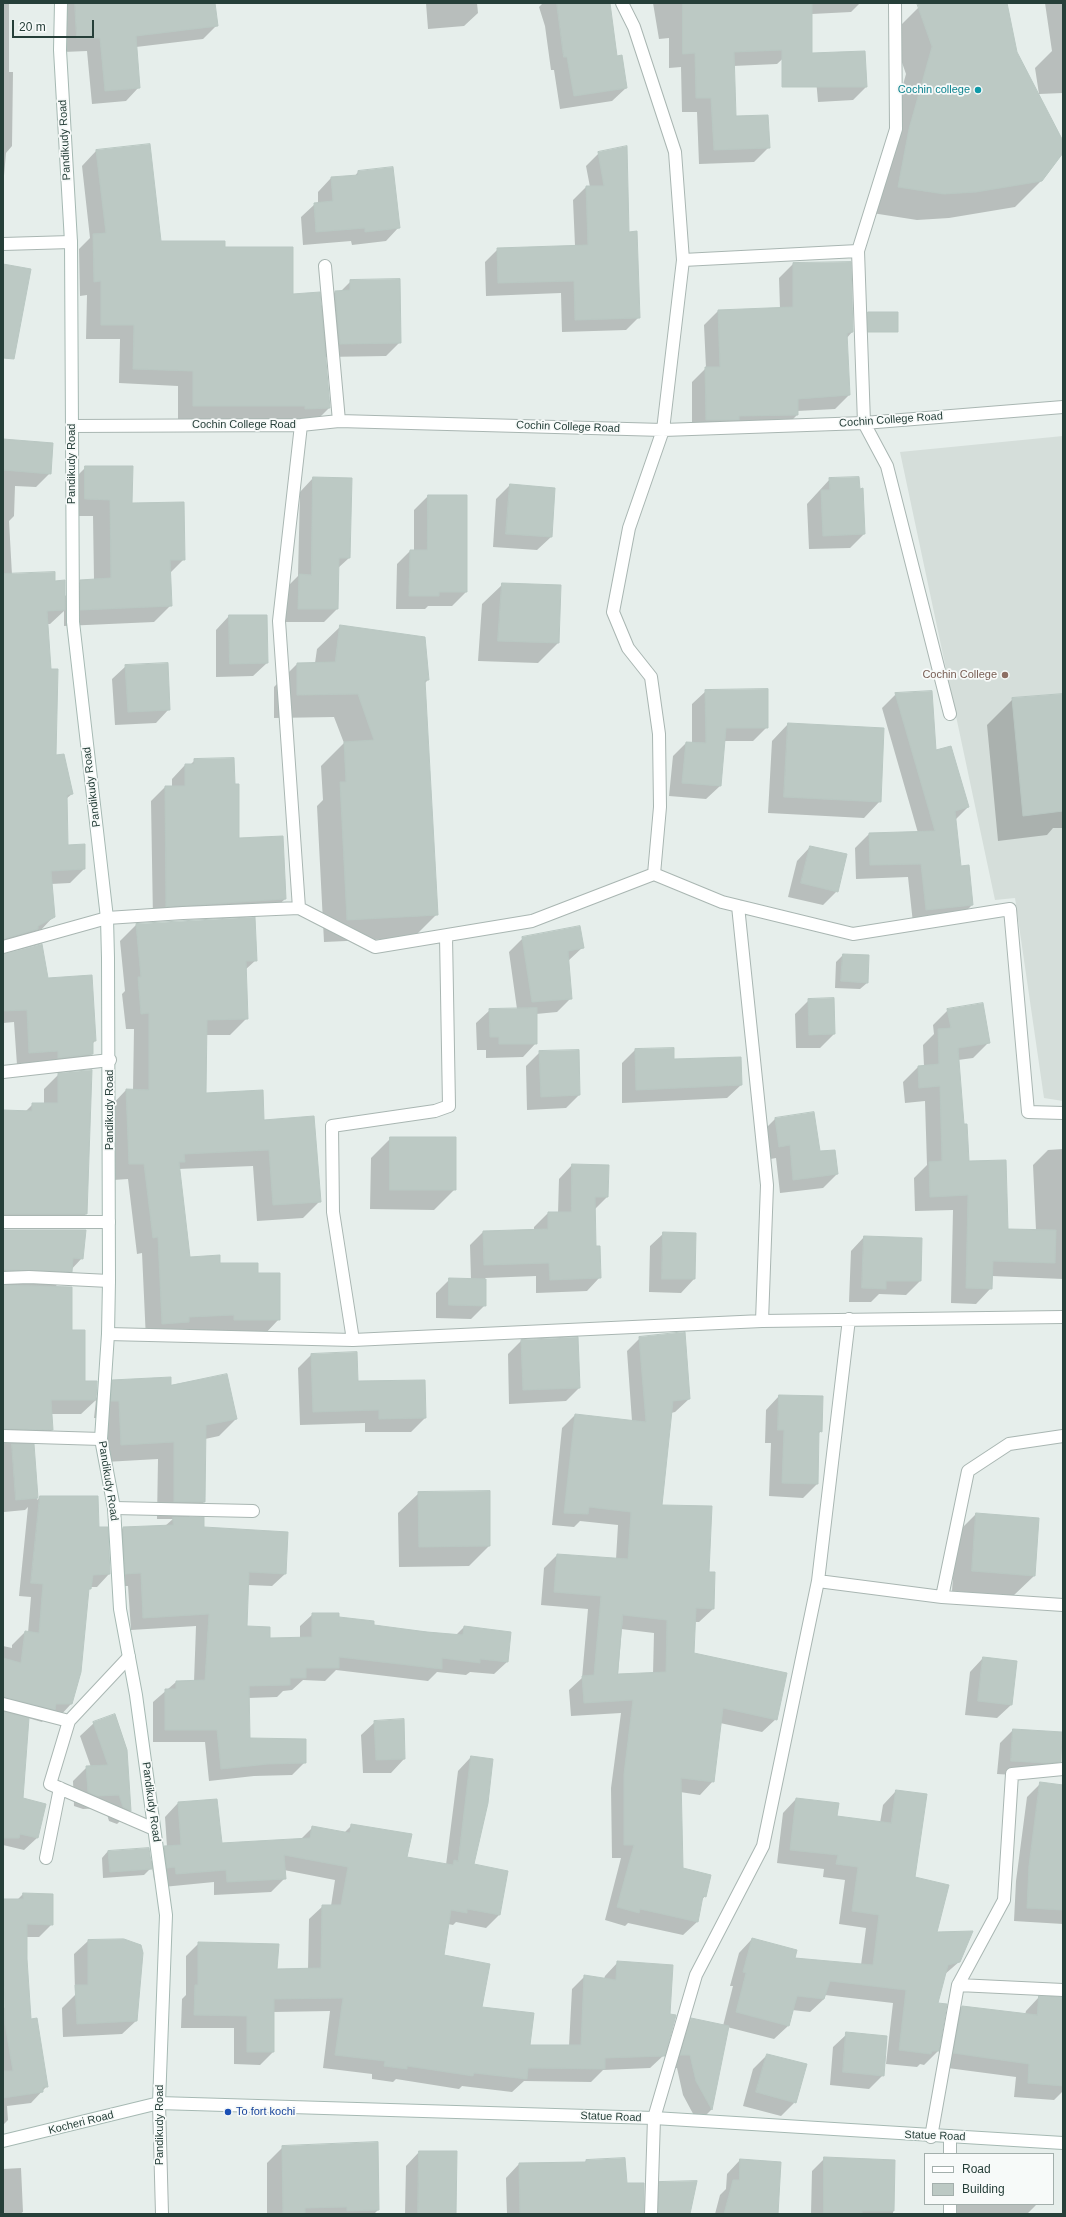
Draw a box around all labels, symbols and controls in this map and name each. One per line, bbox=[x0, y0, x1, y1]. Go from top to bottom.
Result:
scale bar bbox=[14, 12, 96, 38]
text: 20 m bbox=[19, 20, 46, 34]
place label: Cochin college bbox=[898, 83, 970, 97]
marker: Cochin college bbox=[973, 85, 983, 95]
street label: Pandikudy Road bbox=[56, 99, 74, 181]
street label: Cochin College Road bbox=[839, 410, 943, 430]
street label: Cochin College Road bbox=[192, 418, 296, 432]
street label: Cochin College Road bbox=[516, 419, 620, 435]
street label: Pandikudy Road bbox=[65, 424, 79, 504]
place label: Cochin College bbox=[922, 668, 997, 682]
marker: Cochin College bbox=[1000, 670, 1010, 680]
street label: Pandikudy Road bbox=[81, 746, 103, 828]
street label: Pandikudy Road bbox=[103, 1070, 117, 1150]
street label: Pandikudy Road bbox=[95, 1440, 121, 1522]
street label: Pandikudy Road bbox=[139, 1761, 163, 1843]
street label: Pandikudy Road bbox=[153, 2085, 167, 2165]
place label: To fort kochi bbox=[236, 2105, 295, 2119]
marker: To fort kochi bbox=[223, 2107, 233, 2117]
street label: Kocheri Road bbox=[47, 2109, 115, 2137]
street label: Statue Road bbox=[580, 2109, 642, 2125]
street label: Statue Road bbox=[904, 2128, 966, 2144]
legend bbox=[924, 2153, 1054, 2205]
text: Road bbox=[962, 2162, 991, 2176]
text: Building bbox=[962, 2182, 1005, 2196]

